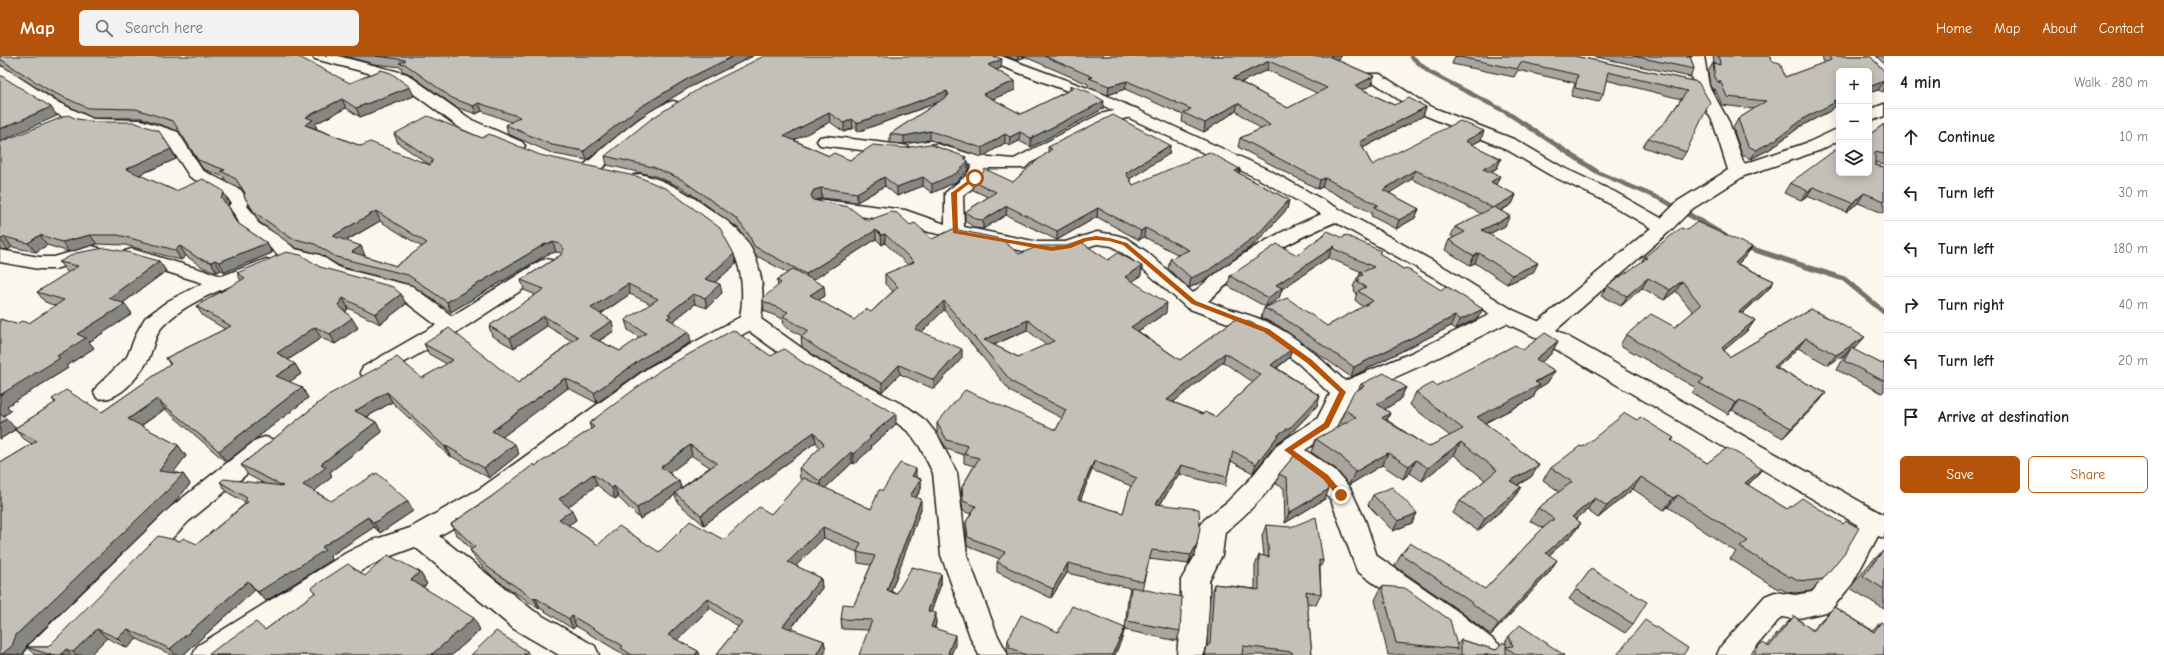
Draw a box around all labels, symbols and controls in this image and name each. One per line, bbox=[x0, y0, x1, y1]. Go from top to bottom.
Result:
search box bbox=[79, 10, 359, 46]
text: Map bbox=[20, 17, 55, 39]
icon: search bbox=[93, 17, 115, 39]
text: Search here bbox=[125, 19, 203, 37]
text: Home bbox=[1936, 20, 1972, 37]
text: Map bbox=[1994, 20, 2020, 37]
text: About bbox=[2042, 20, 2077, 37]
text: Contact bbox=[2099, 20, 2144, 37]
map controls bbox=[1836, 68, 1872, 176]
button: + bbox=[1836, 68, 1872, 104]
text: 4 min bbox=[1900, 73, 1941, 92]
text: Walk · 280 m bbox=[2074, 75, 2148, 90]
button: − bbox=[1836, 104, 1872, 140]
icon: ahead bbox=[1900, 126, 1922, 148]
text: Continue bbox=[1938, 128, 1995, 146]
text: 10 m bbox=[2120, 129, 2148, 144]
button: layers bbox=[1836, 140, 1872, 176]
route start bbox=[966, 169, 984, 187]
icon: left bbox=[1900, 182, 1922, 204]
text: Turn left bbox=[1938, 184, 1994, 202]
text: 30 m bbox=[2118, 185, 2148, 200]
icon: left bbox=[1900, 238, 1922, 260]
text: Turn left bbox=[1938, 240, 1994, 258]
text: 180 m bbox=[2113, 241, 2148, 256]
icon: right bbox=[1900, 294, 1922, 316]
text: Turn right bbox=[1938, 296, 2004, 314]
text: 40 m bbox=[2119, 297, 2148, 312]
icon: left bbox=[1900, 350, 1922, 372]
text: Turn left bbox=[1938, 352, 1994, 370]
text: 20 m bbox=[2118, 353, 2148, 368]
icon: arrive bbox=[1900, 406, 1922, 428]
text: Arrive at destination bbox=[1938, 408, 2069, 426]
button: Save bbox=[1900, 456, 2020, 493]
button: Share bbox=[2028, 456, 2148, 493]
route end bbox=[1332, 486, 1350, 504]

